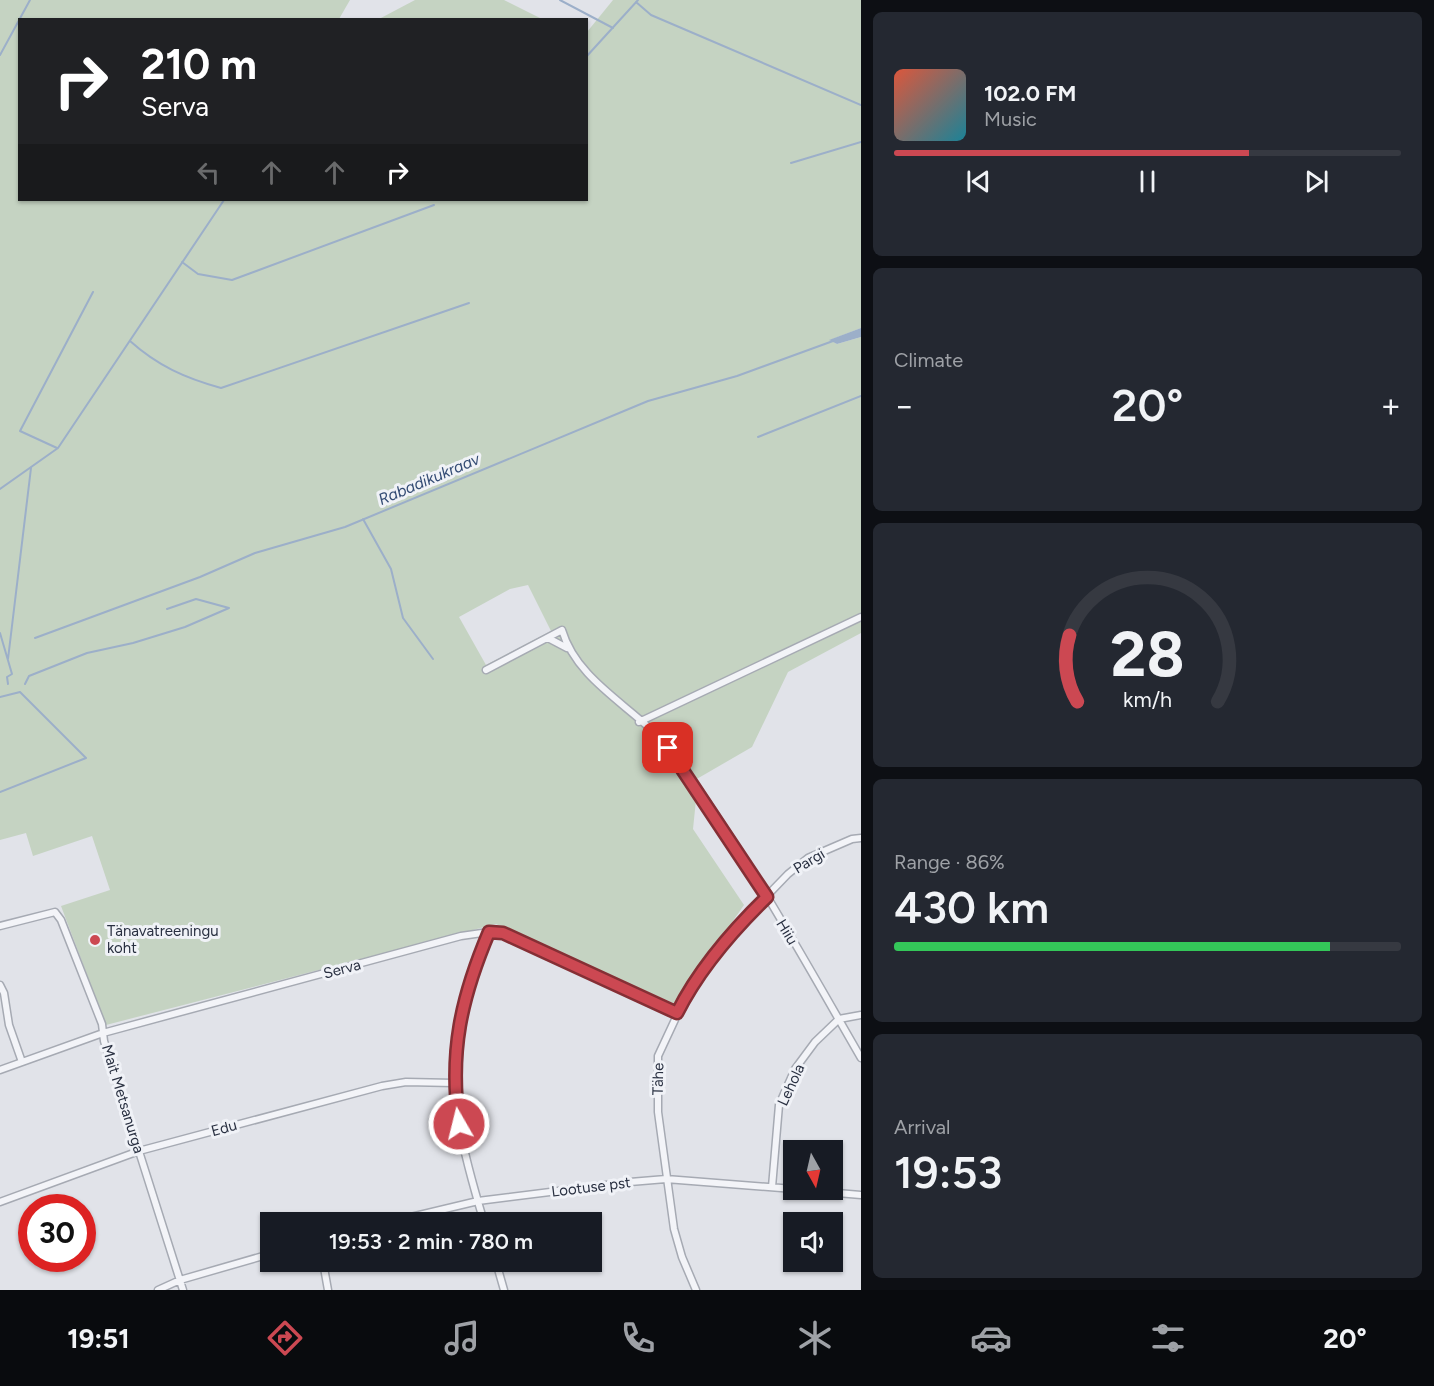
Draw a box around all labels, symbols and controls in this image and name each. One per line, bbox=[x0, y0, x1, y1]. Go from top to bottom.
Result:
text: 210 m bbox=[141, 39, 257, 90]
icon: right bbox=[42, 42, 120, 120]
text: 102.0 FM bbox=[984, 80, 1076, 107]
text: Serva bbox=[141, 90, 209, 123]
text: Music bbox=[984, 107, 1037, 131]
icon: left bbox=[192, 156, 225, 189]
icon: ahead bbox=[255, 156, 288, 189]
icon: ahead bbox=[318, 156, 351, 189]
icon: right bbox=[381, 156, 414, 189]
icon: previous bbox=[962, 165, 995, 198]
icon: pause bbox=[1131, 165, 1164, 198]
icon: next bbox=[1300, 165, 1333, 198]
text: Climate bbox=[894, 348, 963, 372]
text: 20° bbox=[1112, 378, 1183, 432]
text: − bbox=[894, 386, 915, 425]
text: + bbox=[1380, 386, 1401, 425]
water label: Rabadikukraav bbox=[375, 449, 483, 509]
text: 28 bbox=[1110, 617, 1185, 692]
text: km/h bbox=[1123, 687, 1172, 712]
pin bbox=[642, 722, 693, 773]
icon: arrive bbox=[651, 731, 684, 764]
street label: Pargi bbox=[790, 845, 828, 877]
text: Range · 86% bbox=[894, 850, 1005, 874]
text: 430 km bbox=[894, 880, 1049, 934]
street label: Hiiu bbox=[772, 916, 802, 948]
place label: Tänavatreeningu koht bbox=[107, 922, 219, 957]
marker: Tänavatreeningu koht bbox=[88, 933, 102, 947]
street label: Serva bbox=[321, 955, 363, 983]
street label: Mait Metsanurga bbox=[98, 1043, 148, 1155]
street label: Lehola bbox=[774, 1061, 808, 1109]
street label: Tähe bbox=[649, 1063, 667, 1095]
position arrow bbox=[427, 1092, 491, 1156]
text: Arrival bbox=[894, 1115, 950, 1139]
street label: Edu bbox=[209, 1116, 239, 1140]
north arrow bbox=[783, 1140, 843, 1200]
map controls bbox=[783, 1140, 843, 1272]
text: 19:53 bbox=[894, 1145, 1002, 1199]
street label: Lootuse pst bbox=[550, 1173, 632, 1201]
speed limit sign: 30 bbox=[18, 1194, 96, 1272]
button: sound bbox=[783, 1212, 843, 1272]
text: 19:53 · 2 min · 780 m bbox=[329, 1228, 533, 1255]
icon: directions bbox=[264, 1317, 306, 1359]
icon: music bbox=[441, 1317, 483, 1359]
icon: phone bbox=[617, 1317, 659, 1359]
icon: climate bbox=[794, 1317, 836, 1359]
icon: car bbox=[970, 1317, 1012, 1359]
icon: filters bbox=[1147, 1317, 1189, 1359]
text: 19:51 bbox=[67, 1322, 130, 1355]
text: 20° bbox=[1323, 1322, 1367, 1355]

